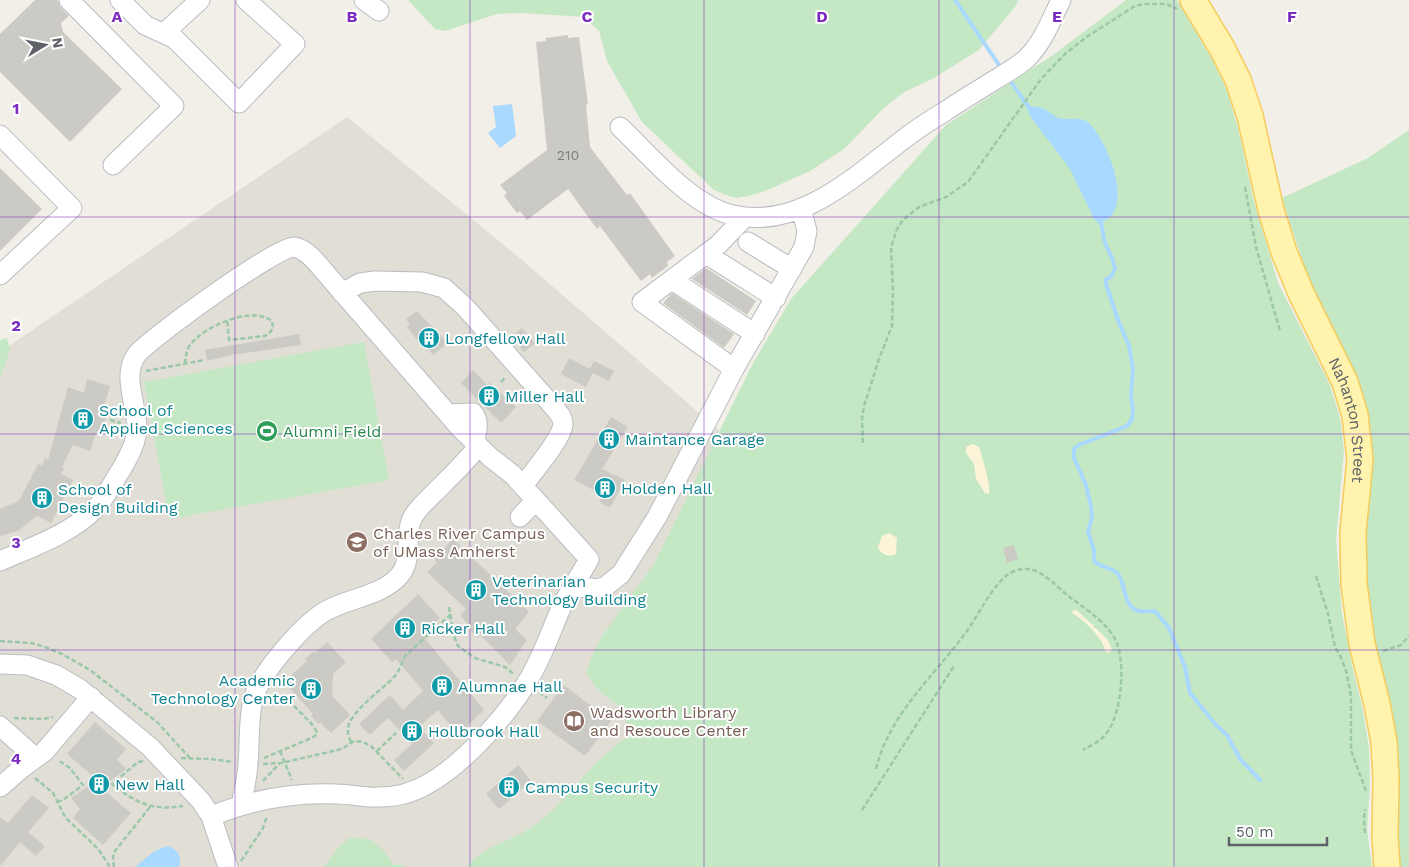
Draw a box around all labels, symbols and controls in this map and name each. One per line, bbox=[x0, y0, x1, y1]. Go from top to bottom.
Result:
text: A bbox=[112, 7, 123, 26]
text: B bbox=[347, 7, 358, 26]
text: C bbox=[582, 7, 593, 26]
text: D bbox=[816, 7, 828, 26]
text: E bbox=[1052, 7, 1062, 26]
text: F bbox=[1287, 7, 1297, 26]
north arrow bbox=[20, 20, 70, 70]
text: N bbox=[49, 36, 67, 49]
text: 1 bbox=[13, 99, 19, 118]
house number: 210 bbox=[557, 147, 579, 163]
text: 2 bbox=[11, 316, 21, 335]
building icon: Longfellow Hall bbox=[417, 326, 441, 350]
place label: Longfellow Hall bbox=[445, 329, 566, 348]
street label: Nahanton Street bbox=[1325, 354, 1370, 484]
building icon: Miller Hall bbox=[477, 384, 501, 408]
place label: Miller Hall bbox=[505, 387, 584, 406]
place label: School of Applied Sciences bbox=[99, 401, 233, 438]
building icon: School of Applied Sciences bbox=[71, 407, 95, 431]
sports icon: Alumni Field bbox=[255, 419, 279, 443]
place label: Alumni Field bbox=[283, 422, 381, 441]
building icon: Maintance Garage bbox=[597, 427, 621, 451]
place label: Maintance Garage bbox=[625, 430, 765, 449]
building icon: Holden Hall bbox=[593, 476, 617, 500]
place label: Holden Hall bbox=[621, 479, 712, 498]
place label: School of Design Building bbox=[58, 480, 178, 517]
building icon: School of Design Building bbox=[30, 486, 54, 510]
place label: Charles River Campus of UMass Amherst bbox=[373, 524, 545, 561]
school or university icon: Charles River Campus of UMass Amherst bbox=[345, 530, 369, 554]
text: 3 bbox=[11, 533, 21, 552]
place label: Veterinarian Technology Building bbox=[492, 572, 646, 609]
building icon: Veterinarian Technology Building bbox=[464, 578, 488, 602]
building icon: Ricker Hall bbox=[393, 616, 417, 640]
place label: Ricker Hall bbox=[421, 619, 505, 638]
place label: Academic Technology Center bbox=[151, 671, 295, 708]
building icon: Alumnae Hall bbox=[430, 674, 454, 698]
building icon: Academic Technology Center bbox=[299, 677, 323, 701]
place label: Alumnae Hall bbox=[458, 677, 563, 696]
place label: Wadsworth Library and Resouce Center bbox=[590, 703, 749, 740]
library icon: Wadsworth Library and Resouce Center bbox=[562, 709, 586, 733]
building icon: Hollbrook Hall bbox=[400, 719, 424, 743]
place label: Hollbrook Hall bbox=[428, 722, 539, 741]
text: 4 bbox=[11, 749, 21, 768]
building icon: New Hall bbox=[87, 772, 111, 796]
place label: New Hall bbox=[115, 775, 185, 794]
building icon: Campus Security bbox=[497, 775, 521, 799]
place label: Campus Security bbox=[525, 778, 659, 797]
scale bar bbox=[1229, 814, 1326, 846]
text: 50 m bbox=[1236, 823, 1273, 841]

